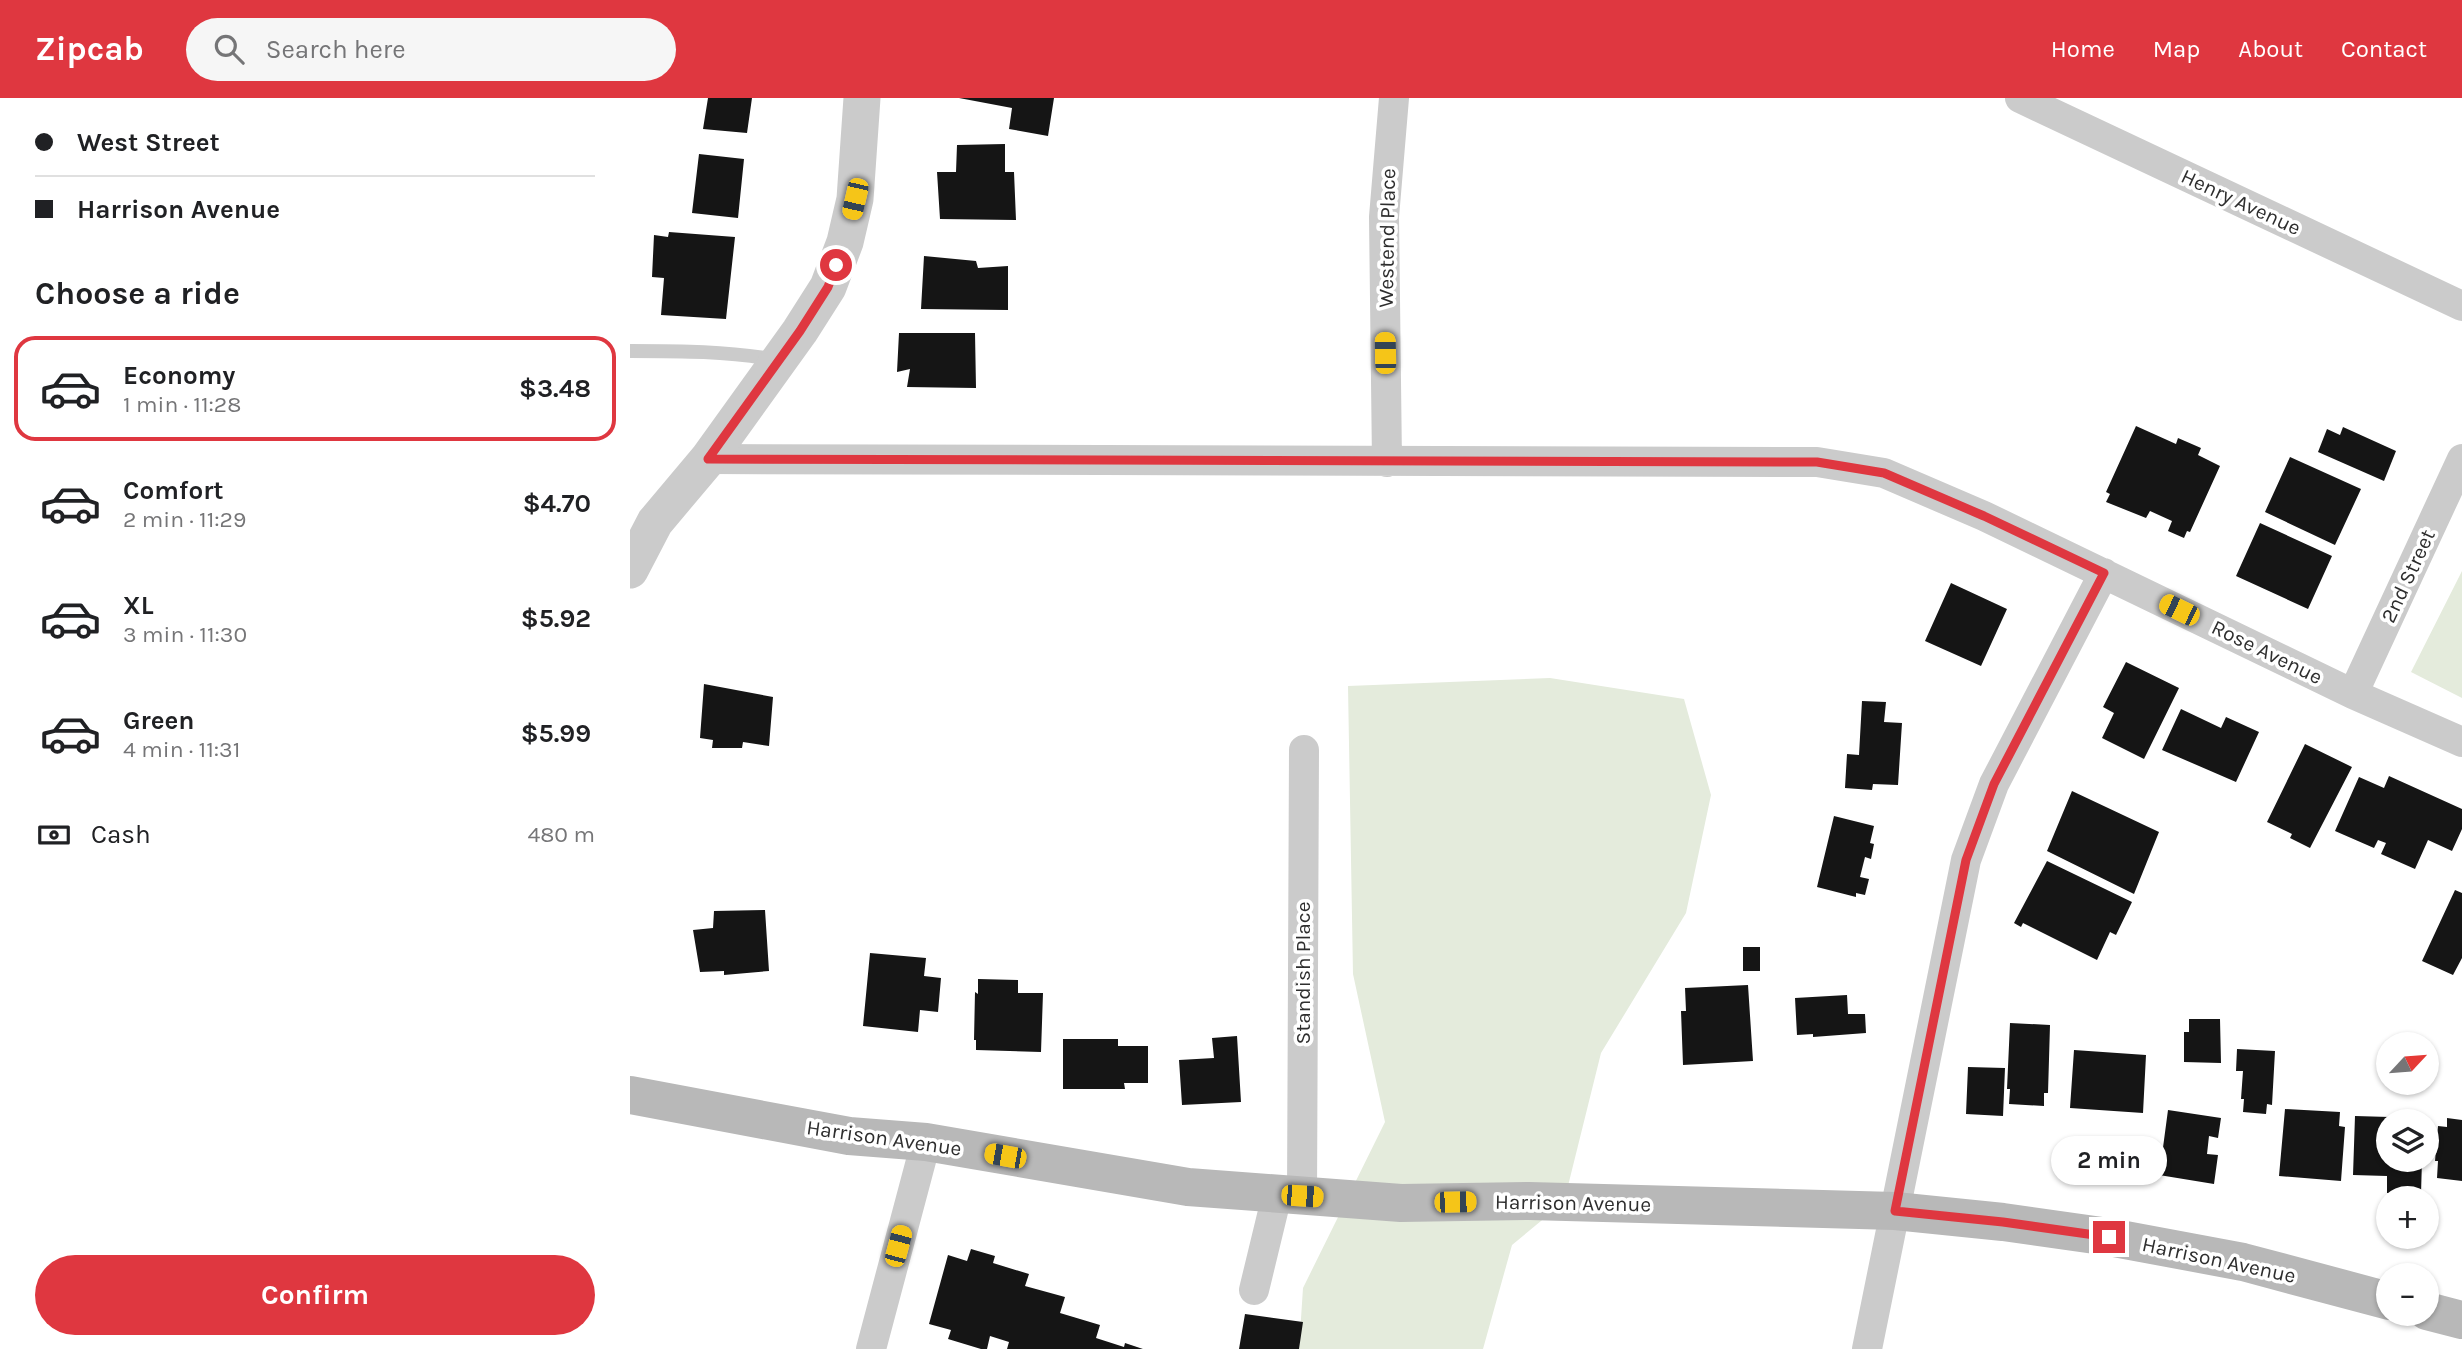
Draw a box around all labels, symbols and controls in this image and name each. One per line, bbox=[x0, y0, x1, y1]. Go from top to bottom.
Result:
search box bbox=[186, 18, 676, 81]
text: Zipcab bbox=[35, 30, 144, 68]
icon: search bbox=[210, 30, 248, 68]
text: Search here bbox=[266, 34, 406, 65]
text: Home bbox=[2051, 35, 2115, 63]
text: Map bbox=[2153, 35, 2200, 63]
text: About bbox=[2238, 35, 2303, 63]
text: Contact bbox=[2341, 35, 2427, 63]
text: West Street bbox=[77, 127, 220, 158]
street label: Henry Avenue bbox=[2177, 164, 2305, 240]
street label: Westend Place bbox=[1374, 168, 1400, 308]
car bbox=[841, 176, 870, 222]
text: Harrison Avenue bbox=[77, 194, 280, 225]
route start bbox=[820, 249, 852, 281]
text: Choose a ride bbox=[35, 275, 240, 312]
car bbox=[1375, 332, 1396, 374]
icon: car bbox=[39, 357, 102, 420]
text: Economy bbox=[123, 360, 235, 391]
text: $3.48 bbox=[519, 373, 591, 404]
text: 1 min · 11:28 bbox=[123, 391, 241, 418]
icon: car bbox=[39, 472, 102, 535]
text: Comfort bbox=[123, 475, 224, 506]
text: $4.70 bbox=[523, 488, 591, 519]
text: 2 min · 11:29 bbox=[123, 506, 246, 533]
street label: 2nd Street bbox=[2376, 526, 2440, 626]
icon: car bbox=[39, 587, 102, 650]
text: XL bbox=[123, 590, 154, 621]
car bbox=[2156, 591, 2203, 629]
text: $5.92 bbox=[521, 603, 591, 634]
street label: Rose Avenue bbox=[2208, 615, 2326, 689]
text: 3 min · 11:30 bbox=[123, 621, 247, 648]
icon: car bbox=[39, 702, 102, 765]
text: Green bbox=[123, 705, 195, 736]
text: $5.99 bbox=[521, 718, 591, 749]
text: 4 min · 11:31 bbox=[123, 736, 240, 763]
icon: cash bbox=[35, 816, 73, 854]
text: Cash bbox=[91, 819, 151, 850]
text: 480 m bbox=[527, 821, 595, 848]
street label: Standish Place bbox=[1291, 902, 1315, 1044]
north arrow bbox=[2376, 1032, 2440, 1096]
map controls bbox=[2376, 1032, 2439, 1326]
button: layers bbox=[2376, 1109, 2439, 1172]
street label: Harrison Avenue bbox=[805, 1115, 963, 1161]
callout: 2 min bbox=[2051, 1136, 2167, 1184]
car bbox=[983, 1142, 1028, 1170]
text: 2 min bbox=[2077, 1147, 2141, 1174]
car bbox=[1281, 1184, 1324, 1208]
button: + bbox=[2376, 1186, 2439, 1249]
street label: Harrison Avenue bbox=[1495, 1190, 1651, 1216]
car bbox=[1434, 1191, 1477, 1213]
route end bbox=[2093, 1221, 2125, 1253]
car bbox=[883, 1223, 914, 1269]
street label: Harrison Avenue bbox=[2140, 1232, 2298, 1288]
button: Confirm bbox=[35, 1255, 595, 1335]
button: − bbox=[2376, 1263, 2439, 1326]

